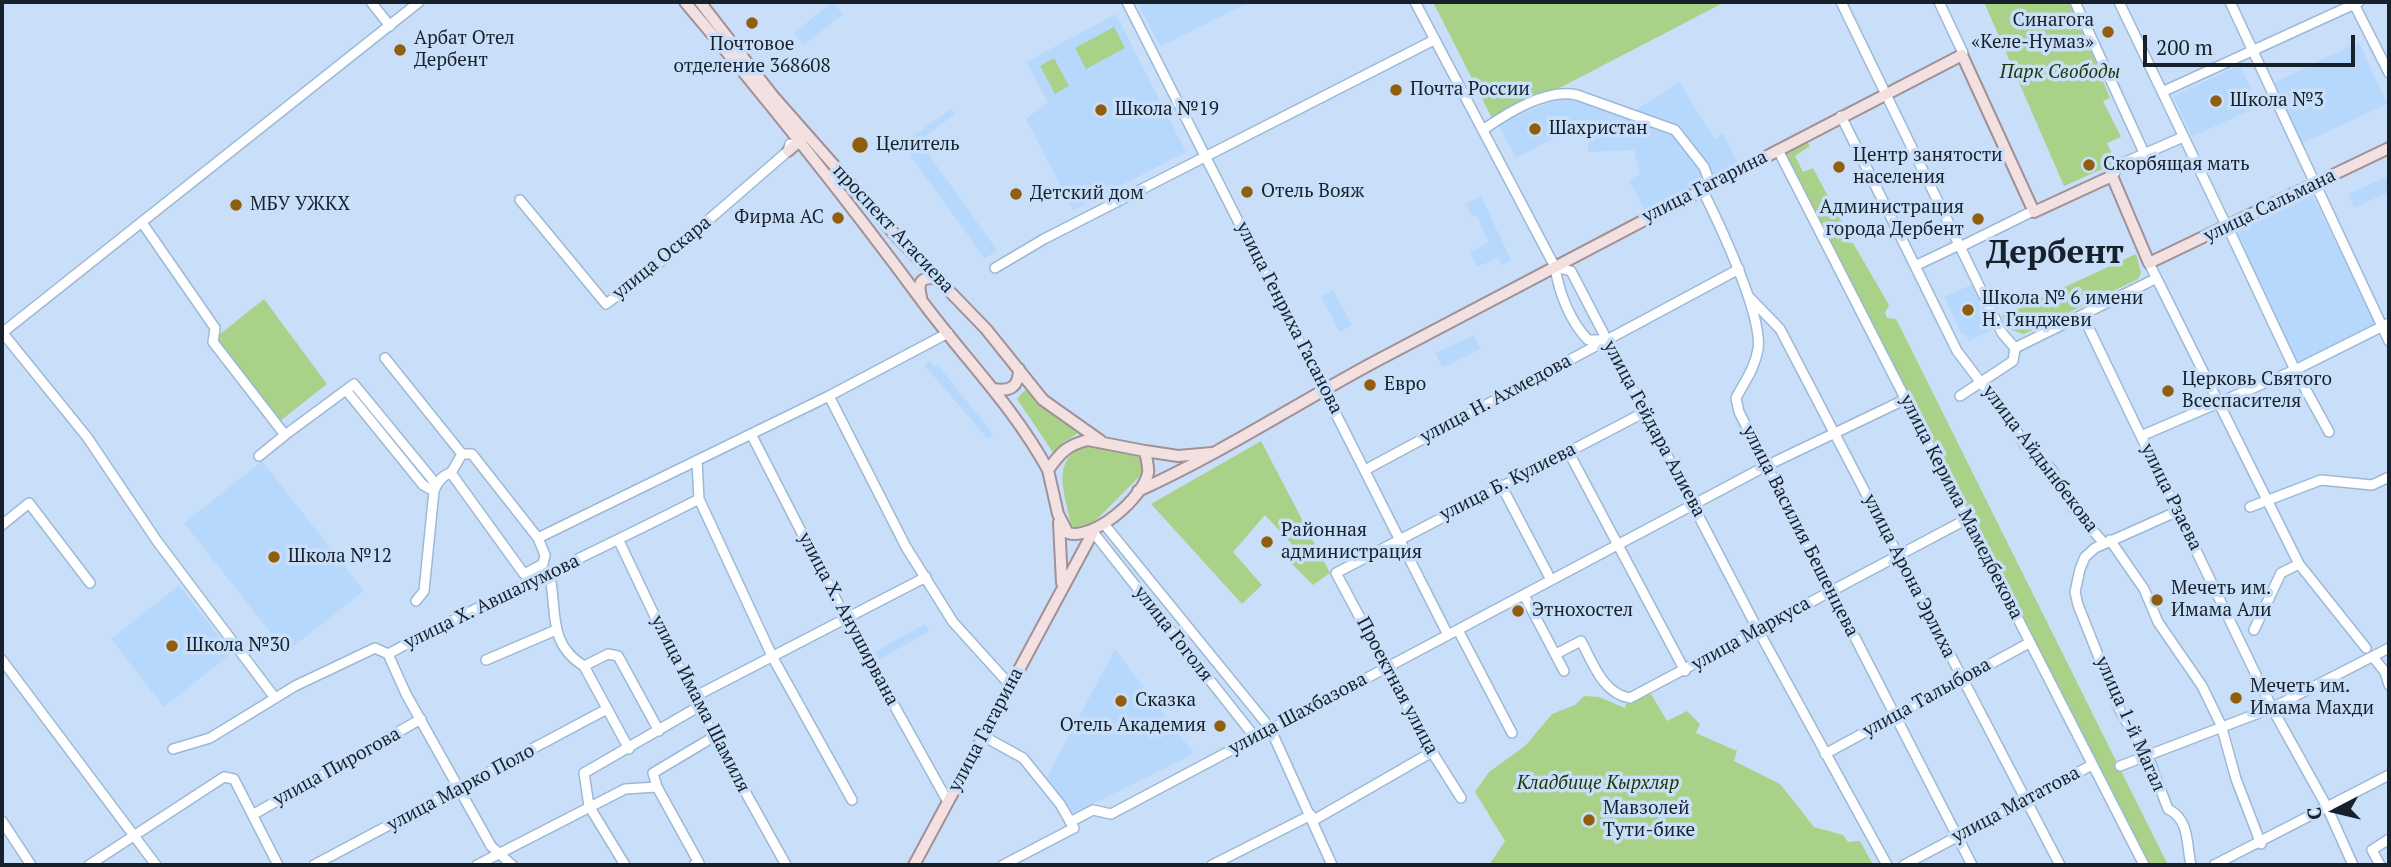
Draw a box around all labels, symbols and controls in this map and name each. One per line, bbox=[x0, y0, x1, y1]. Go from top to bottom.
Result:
place label: Синагога «Келе-Нумаз» bbox=[1971, 10, 2094, 54]
marker: Почтовое отделение 368608 bbox=[744, 15, 760, 31]
scale bar bbox=[2146, 21, 2358, 65]
marker: Синагога «Келе-Нумаз» bbox=[2100, 24, 2116, 40]
place label: Арбат Отел Дербент bbox=[414, 28, 515, 72]
text: 200 m bbox=[2156, 33, 2213, 61]
place label: Почтовое отделение 368608 bbox=[673, 34, 831, 78]
marker: Арбат Отел Дербент bbox=[392, 42, 408, 58]
park label: Парк Свободы bbox=[2000, 62, 2120, 84]
place label: Почта России bbox=[1410, 79, 1530, 101]
marker: Почта России bbox=[1388, 82, 1404, 98]
place label: Школа №3 bbox=[2230, 90, 2324, 112]
marker: Школа №3 bbox=[2208, 93, 2224, 109]
place label: Школа №19 bbox=[1115, 99, 1219, 121]
marker: Школа №19 bbox=[1093, 102, 1109, 118]
place label: Шахристан bbox=[1549, 118, 1648, 140]
marker: Шахристан bbox=[1527, 121, 1543, 137]
place label: Целитель bbox=[876, 134, 960, 156]
marker: Целитель bbox=[850, 135, 870, 155]
place label: Центр занятости населения bbox=[1853, 145, 2003, 189]
street label: улица Гагарина bbox=[1639, 146, 1771, 228]
place label: Скорбящая мать bbox=[2103, 154, 2250, 176]
marker: Скорбящая мать bbox=[2081, 157, 2097, 173]
marker: Центр занятости населения bbox=[1831, 159, 1847, 175]
street label: проспект Агасиева bbox=[828, 160, 958, 298]
street label: улица Сальмана bbox=[2200, 164, 2340, 248]
place label: Отель Вояж bbox=[1261, 181, 1364, 203]
place label: Детский дом bbox=[1030, 183, 1144, 205]
marker: Отель Вояж bbox=[1239, 184, 1255, 200]
marker: Детский дом bbox=[1008, 186, 1024, 202]
place label: МБУ УЖКХ bbox=[250, 194, 350, 216]
marker: МБУ УЖКХ bbox=[228, 197, 244, 213]
place label: Администрация города Дербент bbox=[1820, 197, 1964, 241]
place label: Фирма АС bbox=[734, 207, 824, 229]
marker: Фирма АС bbox=[830, 210, 846, 226]
street label: улица Оскара bbox=[608, 211, 716, 305]
marker: Администрация города Дербент bbox=[1970, 211, 1986, 227]
street label: улица Генриха Гасанова bbox=[1231, 218, 1347, 418]
district label: Дербент bbox=[1986, 234, 2124, 274]
place label: Школа № 6 имени Н. Гянджеви bbox=[1982, 288, 2143, 332]
marker: Школа № 6 имени Н. Гянджеви bbox=[1960, 302, 1976, 318]
street label: улица Гейдара Алиева bbox=[1598, 337, 1710, 521]
street label: улица Н. Ахмедова bbox=[1417, 350, 1575, 448]
place label: Церковь Святого Всеспасителя bbox=[2182, 369, 2332, 413]
place label: Евро bbox=[1384, 374, 1426, 396]
marker: Евро bbox=[1362, 377, 1378, 393]
street label: улица Айдынбекова bbox=[1977, 381, 2103, 537]
marker: Церковь Святого Всеспасителя bbox=[2160, 383, 2176, 399]
street label: улица Керима Мамедбекова bbox=[1894, 391, 2028, 623]
street label: улица Василия Бешенцева bbox=[1737, 421, 1863, 641]
street label: улица Б. Кулиева bbox=[1436, 438, 1580, 526]
street label: улица Рзаева bbox=[2135, 440, 2207, 554]
street label: улица Арона Эрлиха bbox=[1858, 490, 1960, 662]
place label: Районная администрация bbox=[1281, 520, 1422, 564]
street label: улица Х. Ануширвана bbox=[793, 529, 903, 709]
marker: Районная администрация bbox=[1259, 534, 1275, 550]
place label: Школа №12 bbox=[288, 546, 392, 568]
marker: Школа №12 bbox=[266, 549, 282, 565]
street label: улица Х. Авшалумова bbox=[401, 550, 583, 654]
place label: Мечеть им. Имама Али bbox=[2171, 578, 2272, 622]
street label: улица Гоголя bbox=[1129, 582, 1217, 686]
street label: улица Маркуса bbox=[1688, 592, 1814, 676]
marker: Мечеть им. Имама Али bbox=[2149, 592, 2165, 608]
place label: Этнохостел bbox=[1532, 600, 1633, 622]
marker: Этнохостел bbox=[1510, 603, 1526, 619]
street label: улица Имама Шамиля bbox=[645, 612, 755, 796]
street label: Проектная улица bbox=[1351, 613, 1443, 759]
place label: Школа №30 bbox=[186, 635, 290, 657]
marker: Школа №30 bbox=[164, 638, 180, 654]
street label: улица Талыбова bbox=[1859, 653, 1995, 743]
street label: улица 1-й Магал bbox=[2090, 653, 2170, 795]
street label: улица Гагарина bbox=[944, 664, 1028, 796]
street label: улица Шахбазова bbox=[1225, 668, 1371, 760]
place label: Мечеть им. Имама Махди bbox=[2250, 676, 2374, 720]
place label: Сказка bbox=[1135, 690, 1196, 712]
marker: Мечеть им. Имама Махди bbox=[2228, 690, 2244, 706]
marker: Сказка bbox=[1113, 693, 1129, 709]
place label: Отель Академия bbox=[1060, 715, 1206, 737]
marker: Отель Академия bbox=[1212, 718, 1228, 734]
street label: улица Пирогова bbox=[269, 723, 405, 811]
street label: улица Марко Поло bbox=[383, 740, 539, 836]
street label: улица Мататова bbox=[1948, 762, 2084, 848]
park label: Кладбище Кырхляр bbox=[1517, 773, 1679, 795]
north arrow bbox=[2300, 776, 2370, 846]
place label: Мавзолей Тути-бике bbox=[1603, 798, 1695, 842]
text: С bbox=[2300, 806, 2327, 821]
marker: Мавзолей Тути-бике bbox=[1581, 812, 1597, 828]

